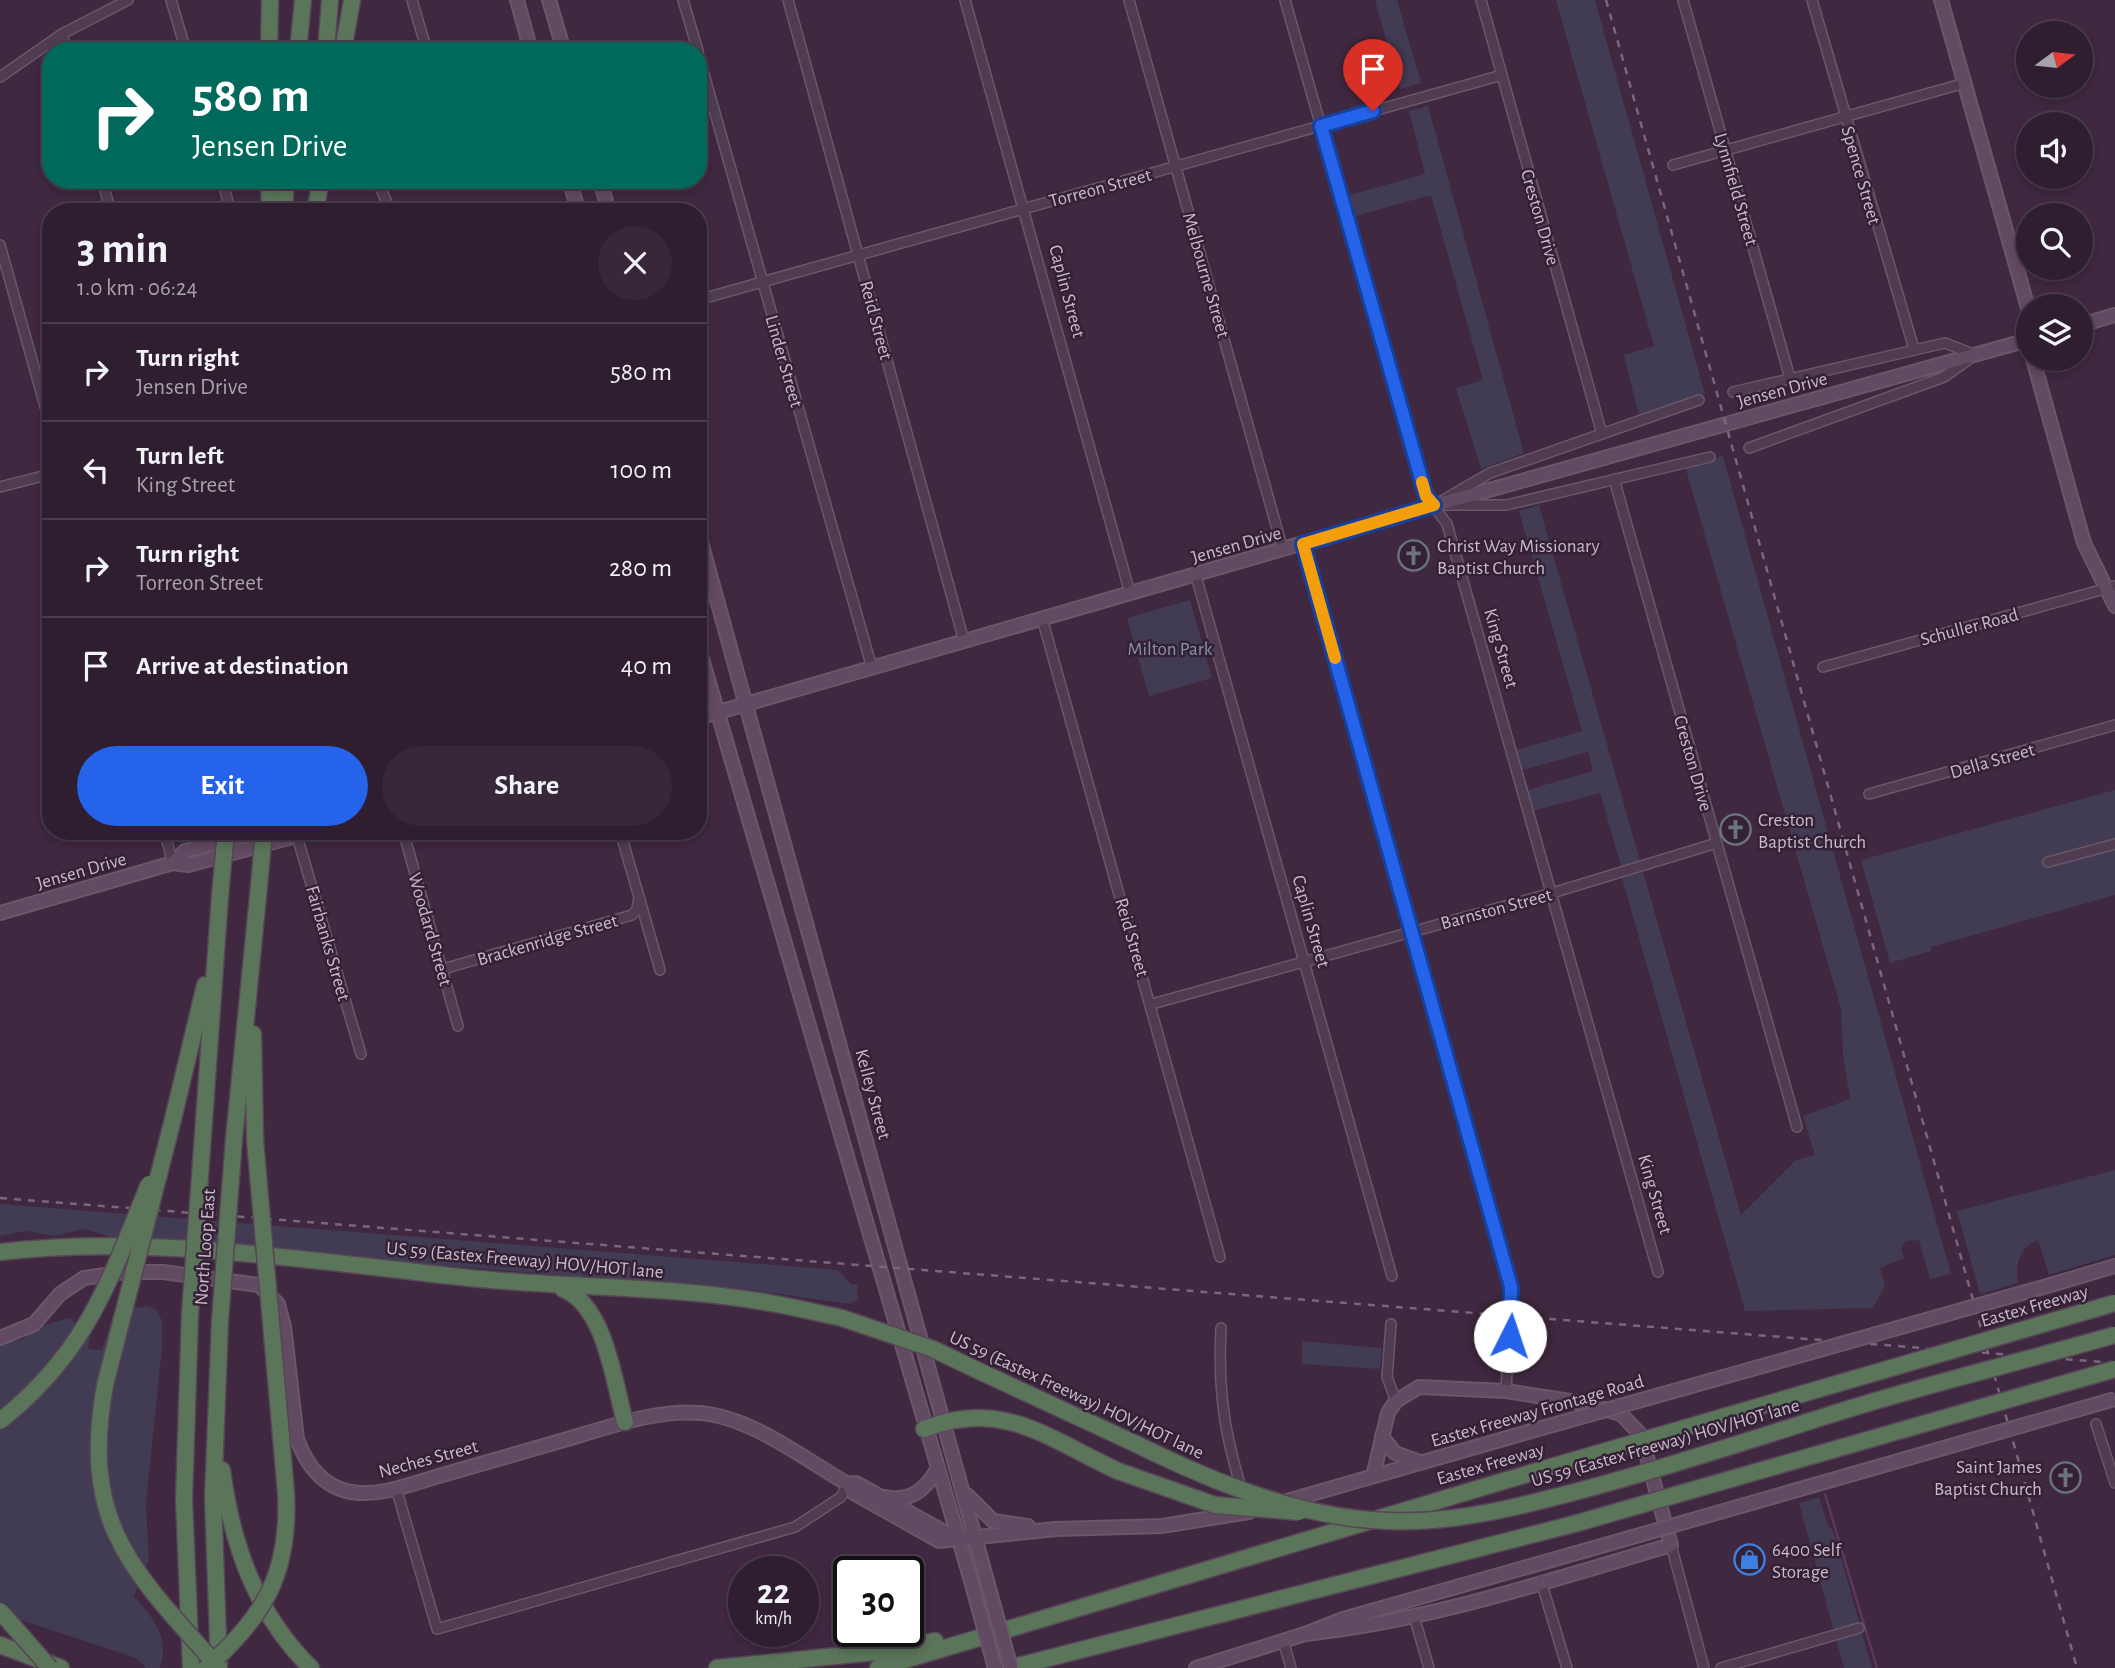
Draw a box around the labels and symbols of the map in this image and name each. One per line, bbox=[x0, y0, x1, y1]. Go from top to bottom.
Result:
north arrow bbox=[2016, 21, 2093, 98]
pin bbox=[1343, 39, 1403, 111]
street label: Spence Street bbox=[1837, 124, 1884, 227]
street label: Lynnfield Street bbox=[1710, 131, 1761, 248]
street label: Torreon Street bbox=[1047, 166, 1154, 211]
street label: Creston Drive bbox=[1517, 167, 1562, 268]
street label: Melbourne Street bbox=[1179, 211, 1233, 340]
street label: Caplin Street bbox=[1045, 243, 1088, 340]
street label: Reid Street bbox=[856, 279, 895, 362]
street label: Linder Street bbox=[761, 313, 806, 410]
street label: Jensen Drive bbox=[1735, 369, 1829, 412]
street label: Jensen Drive bbox=[1189, 524, 1283, 567]
place label: Christ Way Missionary Baptist Church bbox=[1437, 537, 1600, 578]
church icon: Christ Way Missionary Baptist Church bbox=[1397, 539, 1431, 573]
street label: Schuller Road bbox=[1918, 605, 2021, 650]
street label: King Street bbox=[1480, 606, 1521, 690]
park label: Milton Park bbox=[1128, 640, 1213, 659]
street label: Creston Drive bbox=[1670, 713, 1715, 814]
street label: Della Street bbox=[1948, 740, 2037, 783]
place label: Creston Baptist Church bbox=[1758, 811, 1866, 852]
church icon: Creston Baptist Church bbox=[1718, 813, 1752, 847]
street label: Jensen Drive bbox=[34, 850, 128, 893]
street label: Woodard Street bbox=[404, 871, 455, 988]
street label: Caplin Street bbox=[1288, 873, 1333, 970]
street label: Fairbanks Street bbox=[302, 884, 353, 1003]
street label: Barnston Street bbox=[1439, 885, 1554, 933]
street label: Reid Street bbox=[1111, 896, 1152, 979]
street label: Brackenridge Street bbox=[475, 911, 620, 970]
street label: Kelley Street bbox=[851, 1047, 894, 1142]
street label: King Street bbox=[1634, 1152, 1675, 1236]
street label: North Loop East bbox=[192, 1188, 219, 1306]
street label: US 59 (Eastex Freeway) HOV/HOT lane bbox=[385, 1239, 664, 1282]
street label: Eastex Freeway bbox=[1979, 1282, 2090, 1331]
position arrow bbox=[1473, 1299, 1547, 1373]
street label: US 59 (Eastex Freeway) HOV/HOT lane bbox=[946, 1328, 1206, 1463]
street label: Eastex Freeway Frontage Road bbox=[1429, 1372, 1646, 1451]
street label: US 59 (Eastex Freeway) HOV/HOT lane bbox=[1529, 1396, 1802, 1491]
street label: Neches Street bbox=[377, 1437, 480, 1482]
street label: Eastex Freeway bbox=[1435, 1440, 1546, 1489]
place label: Saint James Baptist Church bbox=[1934, 1458, 2042, 1499]
church icon: Saint James Baptist Church bbox=[2048, 1460, 2082, 1494]
place label: 6400 Self Storage bbox=[1772, 1541, 1842, 1582]
shop icon: 6400 Self Storage bbox=[1732, 1543, 1766, 1577]
speed limit sign: 30 bbox=[833, 1556, 924, 1647]

